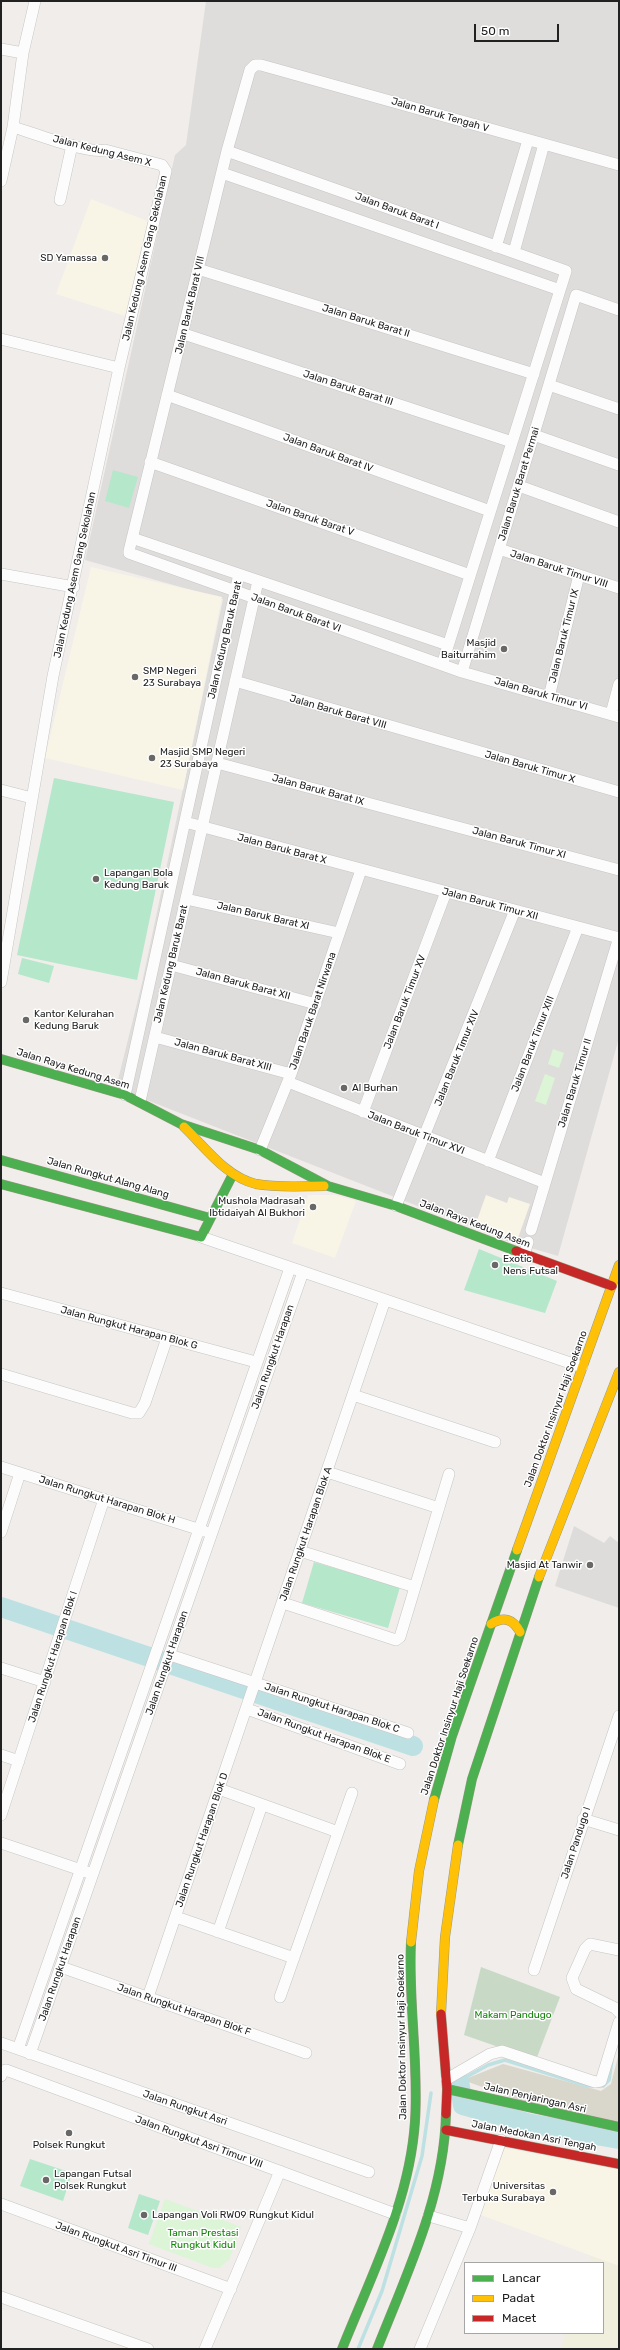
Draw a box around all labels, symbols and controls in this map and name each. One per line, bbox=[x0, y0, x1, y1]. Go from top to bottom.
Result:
scale bar bbox=[476, 16, 561, 42]
text: 50 m bbox=[481, 24, 509, 38]
street label: Jalan Baruk Tengah V bbox=[390, 95, 490, 135]
street label: Jalan Kedung Asem X bbox=[51, 133, 153, 169]
street label: Jalan Kedung Asem Gang Sekolahan bbox=[120, 174, 170, 342]
street label: Jalan Baruk Barat I bbox=[353, 190, 441, 232]
place label: SD Yamassa bbox=[40, 252, 97, 264]
marker: SD Yamassa bbox=[100, 253, 110, 263]
street label: Jalan Baruk Barat VIII bbox=[173, 255, 207, 355]
street label: Jalan Baruk Barat II bbox=[321, 302, 411, 340]
street label: Jalan Baruk Barat III bbox=[302, 368, 394, 408]
street label: Jalan Baruk Barat Permai bbox=[496, 426, 542, 542]
street label: Jalan Baruk Barat IV bbox=[281, 431, 375, 475]
street label: Jalan Kedung Asem Gang Sekolahan bbox=[51, 491, 99, 659]
street label: Jalan Baruk Barat V bbox=[264, 497, 356, 539]
street label: Jalan Baruk Timur VIII bbox=[509, 548, 609, 590]
street label: Jalan Kedung Baruk Barat bbox=[206, 580, 244, 700]
street label: Jalan Baruk Timur IX bbox=[547, 588, 581, 684]
street label: Jalan Baruk Barat VI bbox=[249, 591, 343, 635]
place label: Masjid Baiturrahim bbox=[441, 637, 496, 660]
marker: Masjid Baiturrahim bbox=[499, 644, 509, 654]
place label: SMP Negeri 23 Surabaya bbox=[143, 665, 201, 688]
marker: SMP Negeri 23 Surabaya bbox=[130, 672, 140, 682]
street label: Jalan Baruk Timur VI bbox=[493, 675, 589, 713]
street label: Jalan Baruk Barat VIII bbox=[288, 692, 388, 732]
place label: Masjid SMP Negeri 23 Surabaya bbox=[160, 746, 245, 770]
street label: Jalan Baruk Timur X bbox=[483, 748, 577, 786]
marker: Masjid SMP Negeri 23 Surabaya bbox=[147, 753, 157, 763]
street label: Jalan Baruk Barat IX bbox=[271, 772, 365, 808]
street label: Jalan Baruk Timur XI bbox=[471, 825, 567, 861]
street label: Jalan Baruk Barat X bbox=[236, 831, 328, 867]
place label: Lapangan Bola Kedung Baruk bbox=[104, 867, 173, 890]
marker: Lapangan Bola Kedung Baruk bbox=[91, 874, 101, 884]
street label: Jalan Baruk Timur XII bbox=[441, 885, 539, 923]
street label: Jalan Baruk Barat XI bbox=[216, 900, 310, 932]
street label: Jalan Kedung Baruk Barat bbox=[152, 904, 190, 1024]
street label: Jalan Baruk Barat Nirwana bbox=[287, 951, 339, 1071]
street label: Jalan Baruk Timur XV bbox=[381, 953, 429, 1051]
street label: Jalan Baruk Barat XII bbox=[194, 966, 292, 1002]
street label: Jalan Baruk Timur XIII bbox=[509, 994, 557, 1094]
place label: Kantor Kelurahan Kedung Baruk bbox=[34, 1008, 114, 1032]
street label: Jalan Baruk Timur XIV bbox=[432, 1008, 482, 1108]
marker: Kantor Kelurahan Kedung Baruk bbox=[21, 1015, 31, 1025]
street label: Jalan Baruk Barat XIII bbox=[173, 1036, 273, 1074]
street label: Jalan Baruk Timur II bbox=[556, 1037, 594, 1129]
street label: Jalan Raya Kedung Asem bbox=[15, 1046, 131, 1092]
place label: Al Burhan bbox=[352, 1082, 398, 1094]
marker: Al Burhan bbox=[339, 1083, 349, 1093]
street label: Jalan Baruk Timur XVI bbox=[366, 1109, 466, 1157]
street label: Jalan Rungkut Alang Alang bbox=[46, 1155, 170, 1201]
place label: Mushola Madrasah Ibtidaiyah Al Bukhori bbox=[209, 1195, 305, 1218]
street label: Jalan Raya Kedung Asem bbox=[418, 1197, 532, 1251]
marker: Mushola Madrasah Ibtidaiyah Al Bukhori bbox=[308, 1202, 318, 1212]
place label: Exotic Nens Futsal bbox=[503, 1253, 558, 1276]
marker: Exotic Nens Futsal bbox=[490, 1260, 500, 1270]
street label: Jalan Rungkut Harapan bbox=[249, 1303, 297, 1411]
street label: Jalan Rungkut Harapan Blok G bbox=[59, 1304, 199, 1352]
street label: Jalan Doktor Insinyur Haji Soekarno bbox=[522, 1329, 590, 1489]
street label: Jalan Rungkut Harapan Blok A bbox=[277, 1465, 335, 1603]
street label: Jalan Rungkut Harapan Blok H bbox=[37, 1474, 177, 1526]
place label: Masjid At Tanwir bbox=[507, 1559, 582, 1571]
marker: Masjid At Tanwir bbox=[585, 1560, 595, 1570]
street label: Jalan Rungkut Harapan Blok I bbox=[26, 1590, 80, 1724]
street label: Jalan Rungkut Harapan bbox=[143, 1609, 191, 1717]
street label: Jalan Doktor Insinyur Haji Soekarno bbox=[419, 1635, 481, 1797]
street label: Jalan Rungkut Harapan Blok C bbox=[263, 1680, 401, 1736]
street label: Jalan Rungkut Harapan Blok E bbox=[256, 1706, 392, 1766]
street label: Jalan Rungkut Harapan Blok D bbox=[173, 1771, 231, 1909]
street label: Jalan Pandugo I bbox=[559, 1805, 593, 1881]
street label: Jalan Rungkut Harapan bbox=[36, 1915, 84, 2023]
street label: Jalan Doktor Insinyur Haji Soekarno bbox=[395, 1954, 409, 2120]
street label: Jalan Rungkut Harapan Blok F bbox=[116, 1981, 252, 2039]
park label: Makam Pandugo bbox=[475, 2009, 551, 2021]
street label: Jalan Penjaringan Asri bbox=[483, 2080, 587, 2116]
street label: Jalan Rungkut Asri bbox=[141, 2088, 229, 2128]
street label: Jalan Rungkut Asri Timur VIII bbox=[134, 2113, 264, 2171]
street label: Jalan Medokan Asri Tengah bbox=[470, 2118, 598, 2154]
marker: Polsek Rungkut bbox=[64, 2128, 74, 2138]
place label: Polsek Rungkut bbox=[33, 2139, 105, 2151]
place label: Lapangan Futsal Polsek Rungkut bbox=[54, 2168, 131, 2192]
marker: Lapangan Futsal Polsek Rungkut bbox=[41, 2175, 51, 2185]
place label: Universitas Terbuka Surabaya bbox=[462, 2180, 545, 2204]
marker: Universitas Terbuka Surabaya bbox=[548, 2187, 558, 2197]
place label: Lapangan Voli RW09 Rungkut Kidul bbox=[152, 2209, 314, 2221]
marker: Lapangan Voli RW09 Rungkut Kidul bbox=[139, 2210, 149, 2220]
street label: Jalan Rungkut Asri Timur III bbox=[54, 2219, 178, 2275]
park label: Taman Prestasi Rungkut Kidul bbox=[167, 2227, 239, 2250]
legend bbox=[464, 2262, 604, 2334]
text: Lancar bbox=[502, 2271, 540, 2285]
text: Padat bbox=[502, 2291, 535, 2305]
text: Macet bbox=[502, 2311, 536, 2325]

